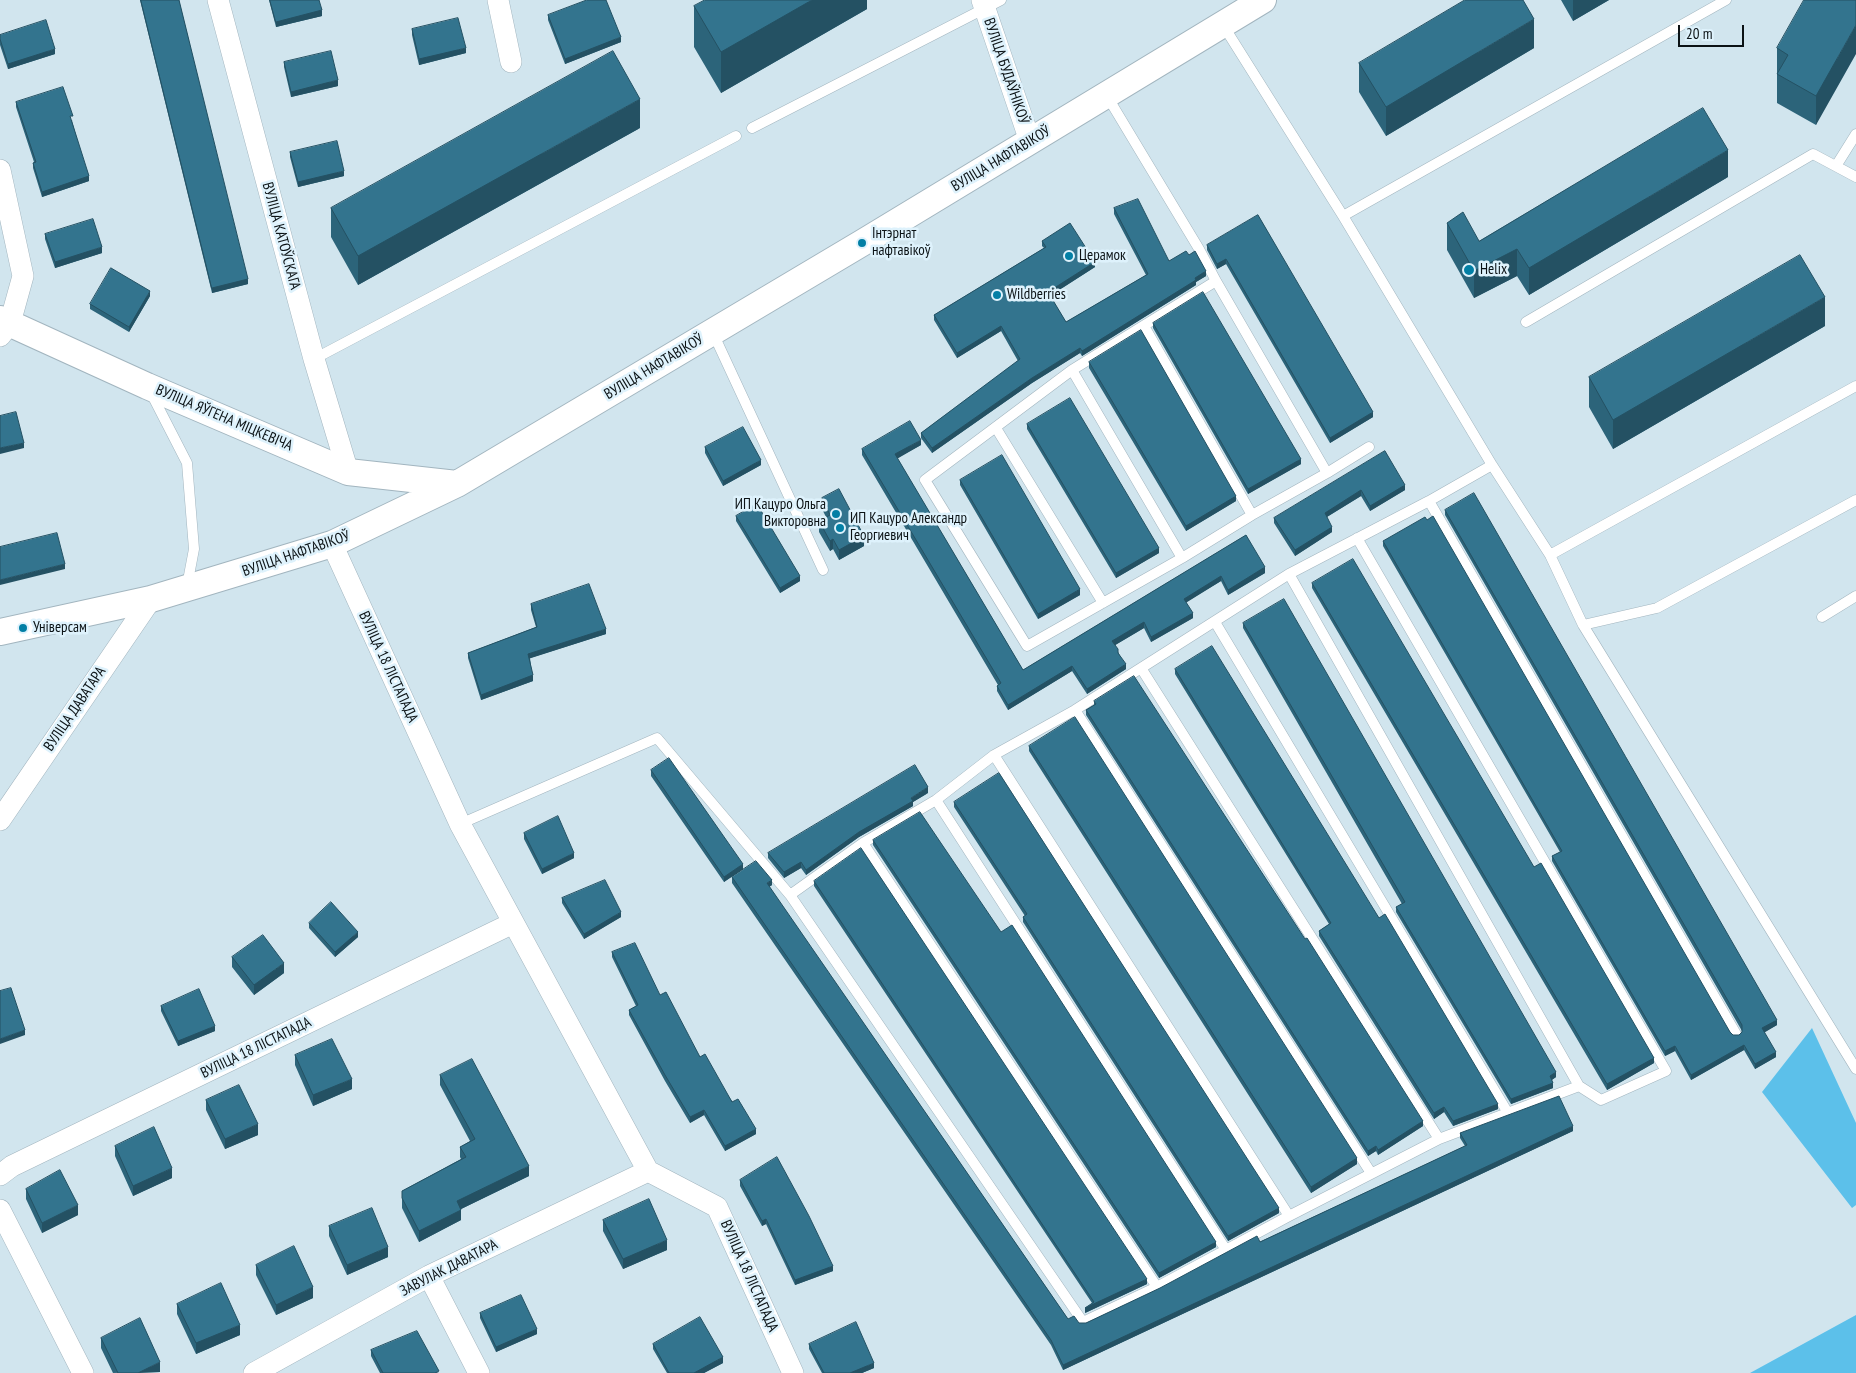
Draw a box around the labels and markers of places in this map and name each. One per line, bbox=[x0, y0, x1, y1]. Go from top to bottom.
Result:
place label: Інтэрнат нафтавікоў bbox=[872, 225, 930, 260]
marker: Інтэрнат нафтавікоў bbox=[856, 237, 868, 249]
place label: Церамок bbox=[1079, 247, 1126, 265]
marker: Церамок bbox=[1063, 250, 1075, 262]
place label: Helix bbox=[1480, 261, 1507, 279]
marker: Helix bbox=[1462, 263, 1476, 277]
place label: Wildberries bbox=[1007, 286, 1066, 304]
marker: Wildberries bbox=[991, 289, 1003, 301]
place label: ИП Кацуро Ольга Викторовна bbox=[735, 496, 826, 531]
marker: ИП Кацуро Ольга Викторовна bbox=[830, 508, 842, 520]
place label: ИП Кацуро Александр Георгиевич bbox=[850, 510, 967, 545]
marker: ИП Кацуро Александр Георгиевич bbox=[834, 522, 846, 534]
place label: Універсам bbox=[33, 619, 87, 637]
marker: Універсам bbox=[17, 622, 29, 634]

